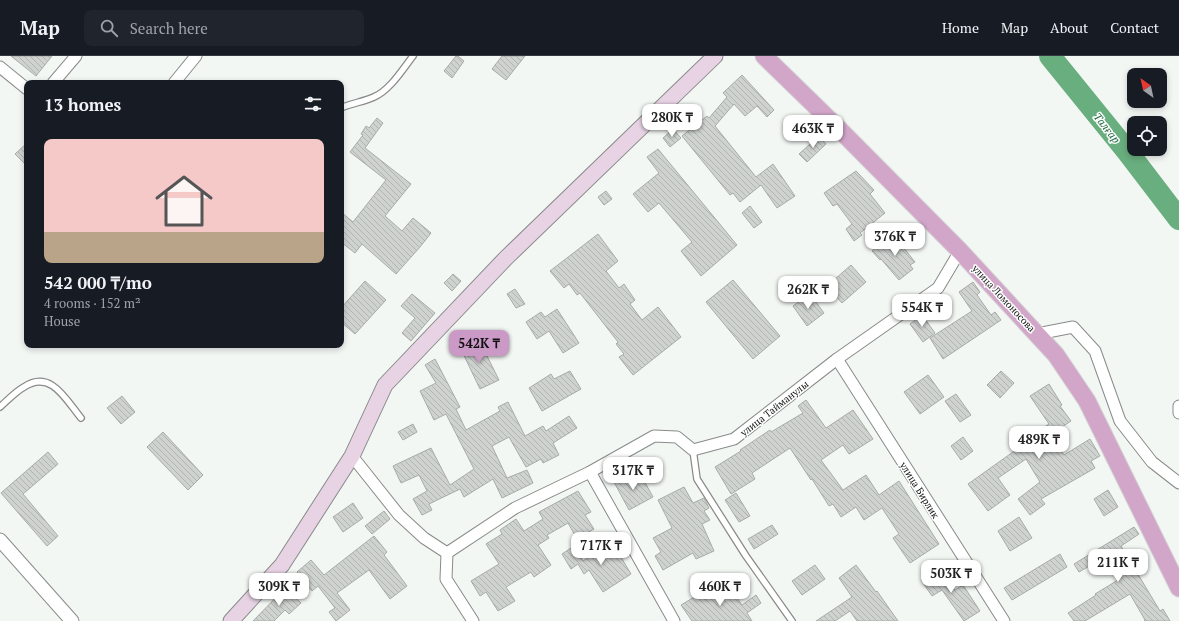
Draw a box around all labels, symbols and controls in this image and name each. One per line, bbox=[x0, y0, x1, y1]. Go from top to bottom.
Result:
search box bbox=[84, 10, 364, 46]
text: Map bbox=[20, 15, 60, 40]
icon: search bbox=[98, 17, 120, 39]
text: Search here bbox=[130, 18, 208, 38]
text: Home bbox=[942, 18, 979, 37]
text: Map bbox=[1001, 18, 1028, 37]
text: About bbox=[1050, 18, 1088, 37]
text: Contact bbox=[1110, 18, 1159, 37]
north arrow bbox=[1127, 68, 1167, 108]
map controls bbox=[1127, 68, 1167, 156]
text: 13 homes bbox=[44, 93, 121, 116]
icon: filters bbox=[302, 93, 324, 115]
pin: 280K ₸ bbox=[639, 104, 705, 138]
text: 280K ₸ bbox=[651, 108, 693, 126]
water label: Талғар bbox=[1091, 110, 1123, 146]
pin: 463K ₸ bbox=[780, 115, 846, 149]
button: locate bbox=[1127, 116, 1167, 156]
text: 463K ₸ bbox=[792, 119, 834, 137]
icon: home bbox=[148, 165, 220, 237]
pin: 376K ₸ bbox=[862, 223, 928, 257]
text: 376K ₸ bbox=[874, 227, 916, 245]
street label: улица Ломоносова bbox=[969, 261, 1038, 335]
text: 542 000 ₸/mo bbox=[44, 271, 152, 294]
pin: 262K ₸ bbox=[775, 276, 841, 310]
text: 262K ₸ bbox=[787, 280, 829, 298]
text: 4 rooms · 152 m² bbox=[44, 294, 141, 312]
pin: 554K ₸ bbox=[889, 294, 955, 328]
text: 554K ₸ bbox=[901, 298, 943, 316]
text: House bbox=[44, 312, 80, 330]
pin: 542K ₸ bbox=[446, 330, 512, 364]
text: 542K ₸ bbox=[458, 334, 500, 352]
street label: улица Тайманулы bbox=[737, 377, 812, 440]
pin: 489K ₸ bbox=[1006, 426, 1072, 460]
text: 489K ₸ bbox=[1018, 430, 1060, 448]
pin: 317K ₸ bbox=[600, 457, 666, 491]
street label: улица Бирлик bbox=[896, 459, 942, 522]
text: 317K ₸ bbox=[612, 461, 654, 479]
pin: 717K ₸ bbox=[568, 532, 634, 566]
text: 717K ₸ bbox=[580, 536, 622, 554]
pin: 211K ₸ bbox=[1085, 549, 1151, 583]
text: 211K ₸ bbox=[1097, 553, 1139, 571]
pin: 503K ₸ bbox=[918, 560, 984, 594]
text: 503K ₸ bbox=[930, 564, 972, 582]
pin: 309K ₸ bbox=[246, 573, 312, 607]
pin: 460K ₸ bbox=[687, 573, 753, 607]
text: 309K ₸ bbox=[258, 577, 300, 595]
text: 460K ₸ bbox=[699, 577, 741, 595]

